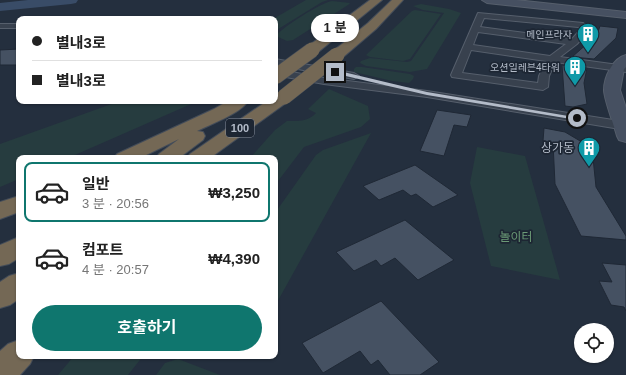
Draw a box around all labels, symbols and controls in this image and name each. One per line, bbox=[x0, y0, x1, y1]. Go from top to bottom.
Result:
callout: 1 분 bbox=[311, 14, 359, 42]
text: 1 분 bbox=[324, 20, 346, 35]
building icon: 메인프라자 bbox=[575, 21, 601, 54]
place label: 메인프라자 bbox=[526, 29, 573, 40]
text: 별내3로 bbox=[56, 34, 106, 51]
building icon: 오션일레븐4타워 bbox=[562, 54, 588, 87]
place label: 오션일레븐4타워 bbox=[490, 62, 560, 73]
route end bbox=[326, 63, 344, 81]
text: 별내3로 bbox=[56, 72, 106, 89]
route start bbox=[568, 109, 586, 127]
road number: 100 bbox=[226, 119, 254, 137]
building icon: 상가동 bbox=[576, 135, 602, 168]
place label: 상가동 bbox=[541, 141, 574, 155]
icon: car bbox=[34, 174, 70, 210]
text: 일반 bbox=[82, 175, 110, 192]
text: ₩3,250 bbox=[208, 184, 260, 201]
text: 3 분 · 20:56 bbox=[82, 196, 149, 211]
park label: 놀이터 bbox=[499, 230, 533, 244]
icon: car bbox=[34, 240, 70, 276]
text: 컴포트 bbox=[82, 241, 123, 258]
text: ₩4,390 bbox=[208, 250, 260, 267]
text: 4 분 · 20:57 bbox=[82, 262, 149, 277]
button: 호출하기 bbox=[32, 305, 262, 351]
map controls bbox=[574, 323, 614, 363]
button: locate bbox=[574, 323, 614, 363]

